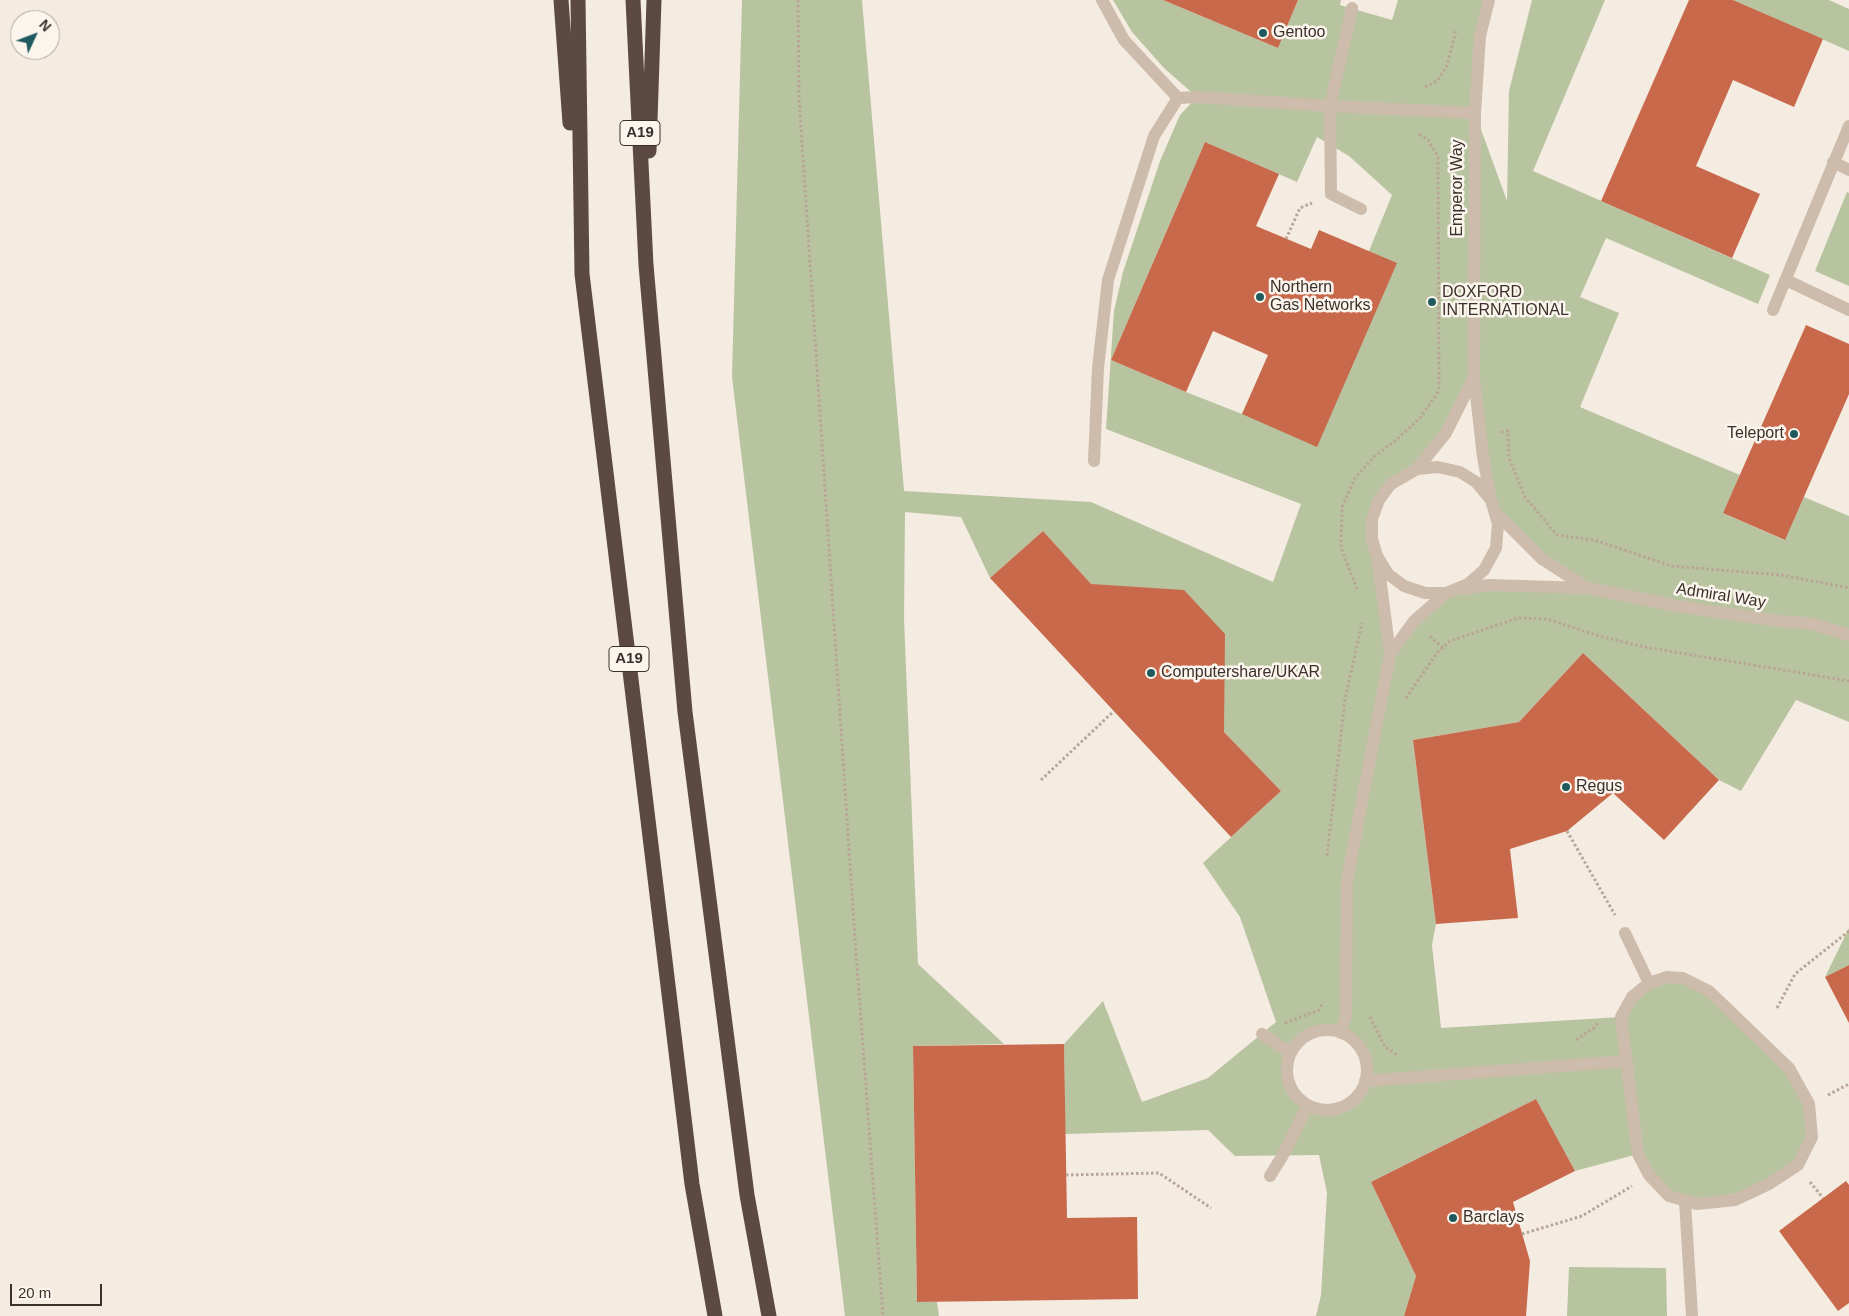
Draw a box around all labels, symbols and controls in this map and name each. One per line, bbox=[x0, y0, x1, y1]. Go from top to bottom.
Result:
north arrow bbox=[10, 10, 60, 60]
text: N bbox=[36, 16, 55, 35]
place label: Gentoo bbox=[1273, 23, 1325, 43]
marker: Gentoo bbox=[1257, 27, 1269, 39]
road number: A19 bbox=[620, 120, 660, 146]
street label: Emperor Way bbox=[1448, 139, 1468, 237]
place label: Northern Gas Networks bbox=[1270, 278, 1370, 316]
place label: DOXFORD INTERNATIONAL bbox=[1442, 283, 1569, 321]
marker: Northern Gas Networks bbox=[1254, 291, 1266, 303]
marker: DOXFORD INTERNATIONAL bbox=[1426, 296, 1438, 308]
place label: Teleport bbox=[1727, 424, 1784, 444]
marker: Teleport bbox=[1788, 428, 1800, 440]
street label: Admiral Way bbox=[1675, 579, 1767, 613]
road number: A19 bbox=[609, 646, 649, 672]
place label: Computershare/UKAR bbox=[1161, 663, 1320, 683]
marker: Computershare/UKAR bbox=[1145, 667, 1157, 679]
place label: Regus bbox=[1576, 777, 1622, 797]
marker: Regus bbox=[1560, 781, 1572, 793]
place label: Barclays bbox=[1463, 1208, 1524, 1228]
marker: Barclays bbox=[1447, 1212, 1459, 1224]
scale bar bbox=[12, 1274, 105, 1306]
text: 20 m bbox=[18, 1284, 51, 1301]

